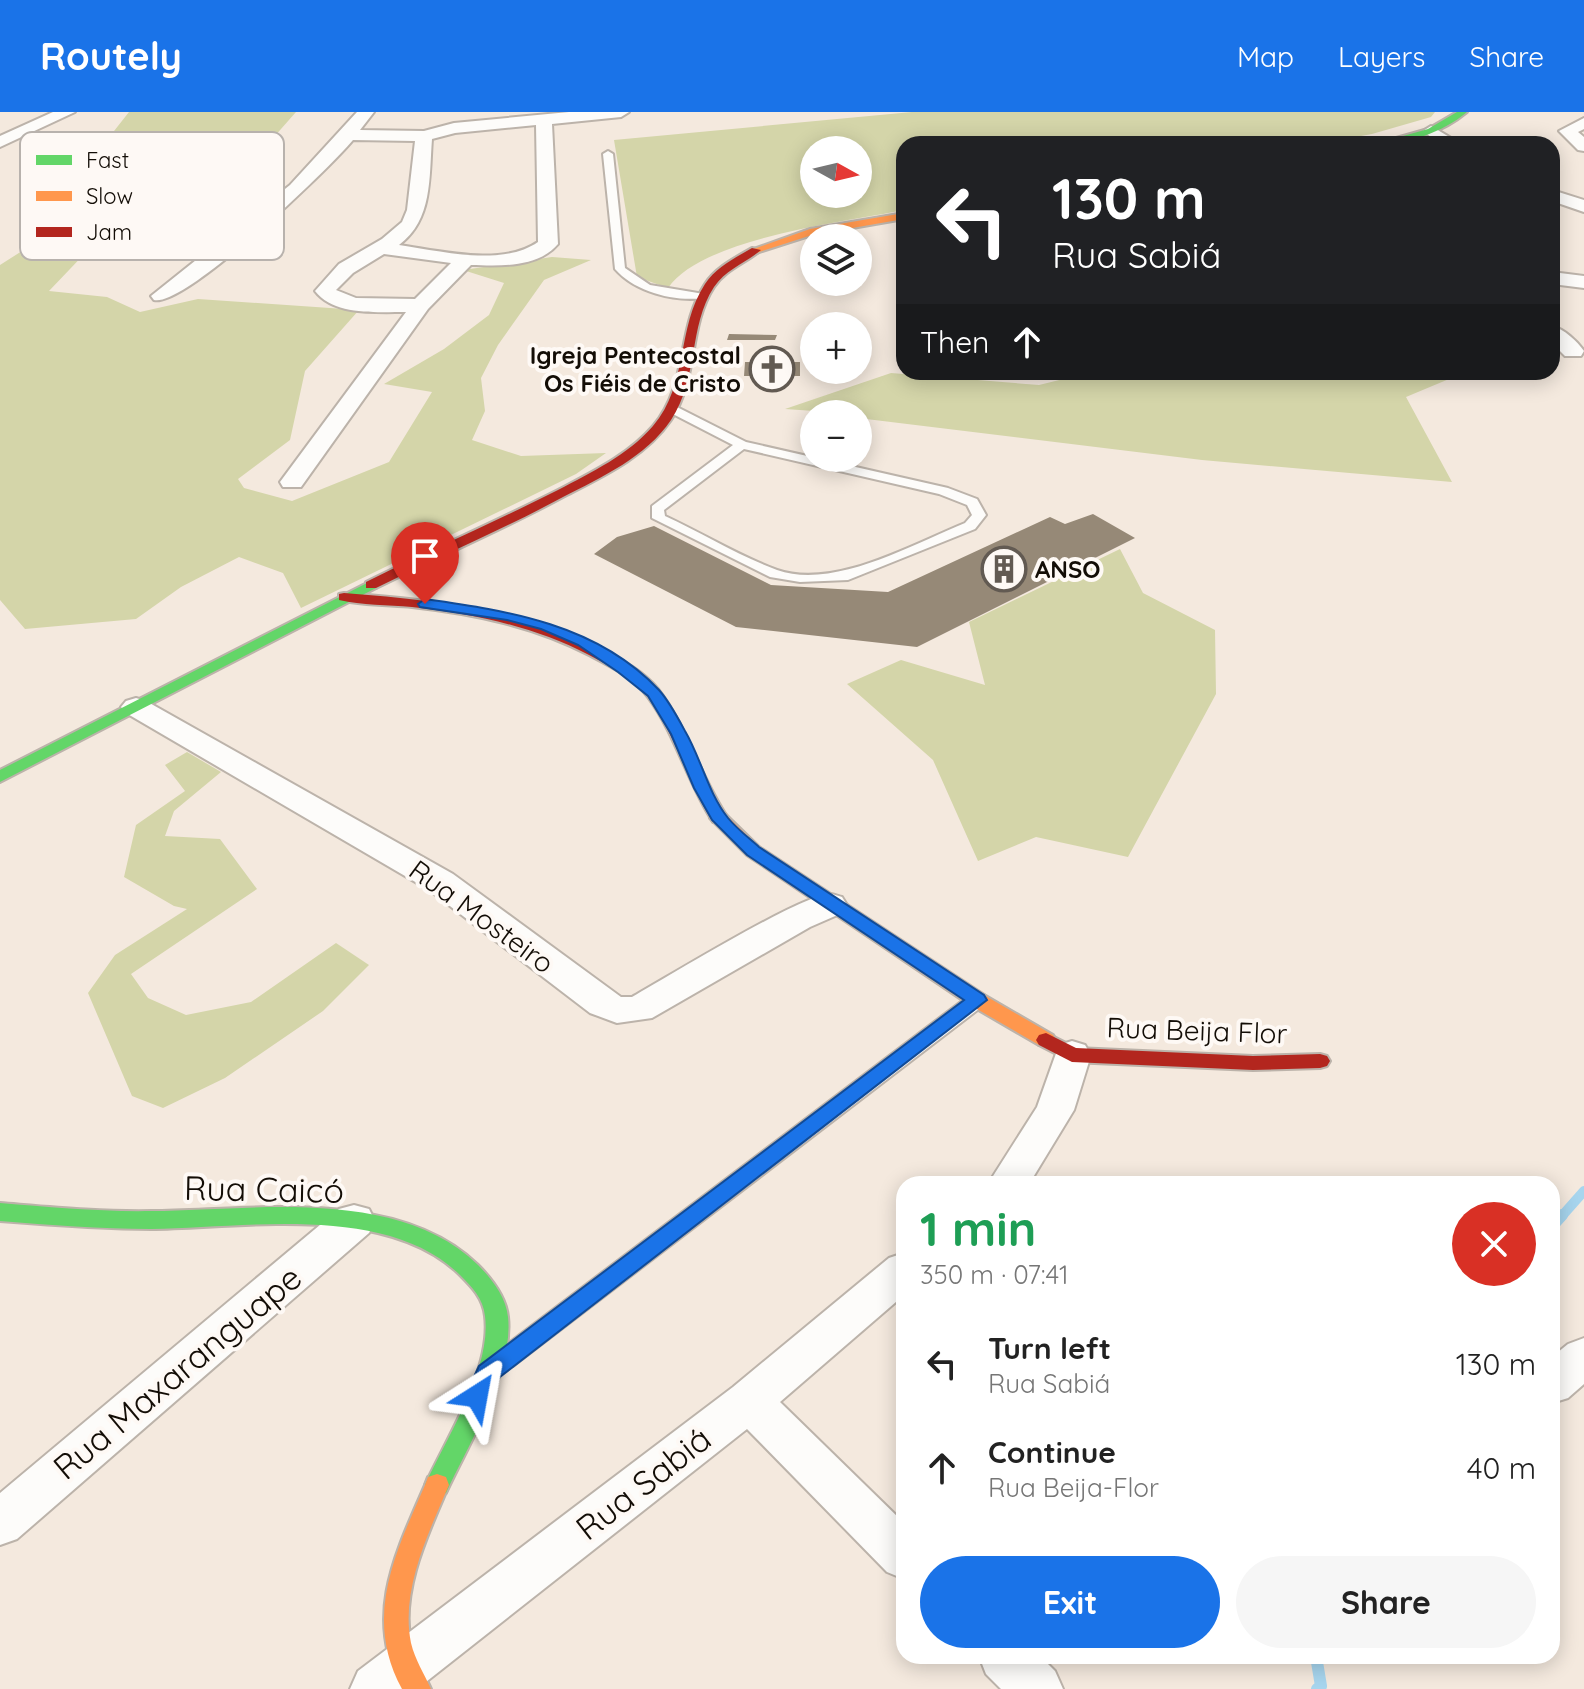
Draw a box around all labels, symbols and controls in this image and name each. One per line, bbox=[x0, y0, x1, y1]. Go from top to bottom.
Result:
text: Routely bbox=[40, 32, 182, 80]
text: Map bbox=[1237, 39, 1294, 74]
text: Layers bbox=[1338, 39, 1425, 74]
text: Share bbox=[1469, 39, 1544, 74]
legend bbox=[20, 132, 284, 260]
north arrow bbox=[800, 136, 872, 208]
map controls bbox=[800, 136, 872, 472]
text: Fast bbox=[86, 146, 129, 174]
text: 130 m bbox=[1052, 163, 1206, 233]
icon: left bbox=[920, 168, 1024, 272]
text: Slow bbox=[86, 182, 133, 210]
text: Jam bbox=[86, 218, 132, 246]
button: layers bbox=[800, 224, 872, 296]
text: Rua Sabiá bbox=[1052, 232, 1221, 277]
button: + bbox=[800, 312, 872, 384]
icon: ahead bbox=[1005, 320, 1049, 364]
text: Then bbox=[920, 323, 989, 361]
place label: Igreja Pentecostal Os Fiéis de Cristo bbox=[530, 340, 741, 398]
church icon: Igreja Pentecostal Os Fiéis de Cristo bbox=[748, 345, 796, 393]
button: − bbox=[800, 400, 872, 472]
pin bbox=[391, 522, 459, 604]
icon: arrive bbox=[403, 534, 447, 578]
building icon: ANSO bbox=[980, 545, 1028, 593]
place label: ANSO bbox=[1035, 554, 1101, 584]
street label: Rua Mosteiro bbox=[403, 852, 561, 980]
street label: Rua Beija Flor bbox=[1106, 1009, 1288, 1051]
street label: Rua Caicó bbox=[184, 1166, 344, 1212]
text: 1 min bbox=[920, 1198, 1036, 1258]
button: close bbox=[1452, 1202, 1536, 1286]
street label: Rua Maxaranguape bbox=[44, 1256, 310, 1488]
text: 350 m · 07:41 bbox=[920, 1258, 1069, 1291]
text: Turn left bbox=[988, 1329, 1111, 1367]
icon: left bbox=[920, 1342, 964, 1386]
text: 130 m bbox=[1456, 1345, 1536, 1383]
position arrow bbox=[435, 1354, 519, 1438]
text: Rua Sabiá bbox=[988, 1367, 1110, 1400]
street label: Rua Sabiá bbox=[567, 1417, 719, 1549]
text: Continue bbox=[988, 1433, 1116, 1471]
icon: ahead bbox=[920, 1446, 964, 1490]
text: 40 m bbox=[1467, 1449, 1536, 1487]
text: Rua Beija-Flor bbox=[988, 1471, 1159, 1504]
button: Exit bbox=[920, 1556, 1220, 1648]
button: Share bbox=[1236, 1556, 1536, 1648]

